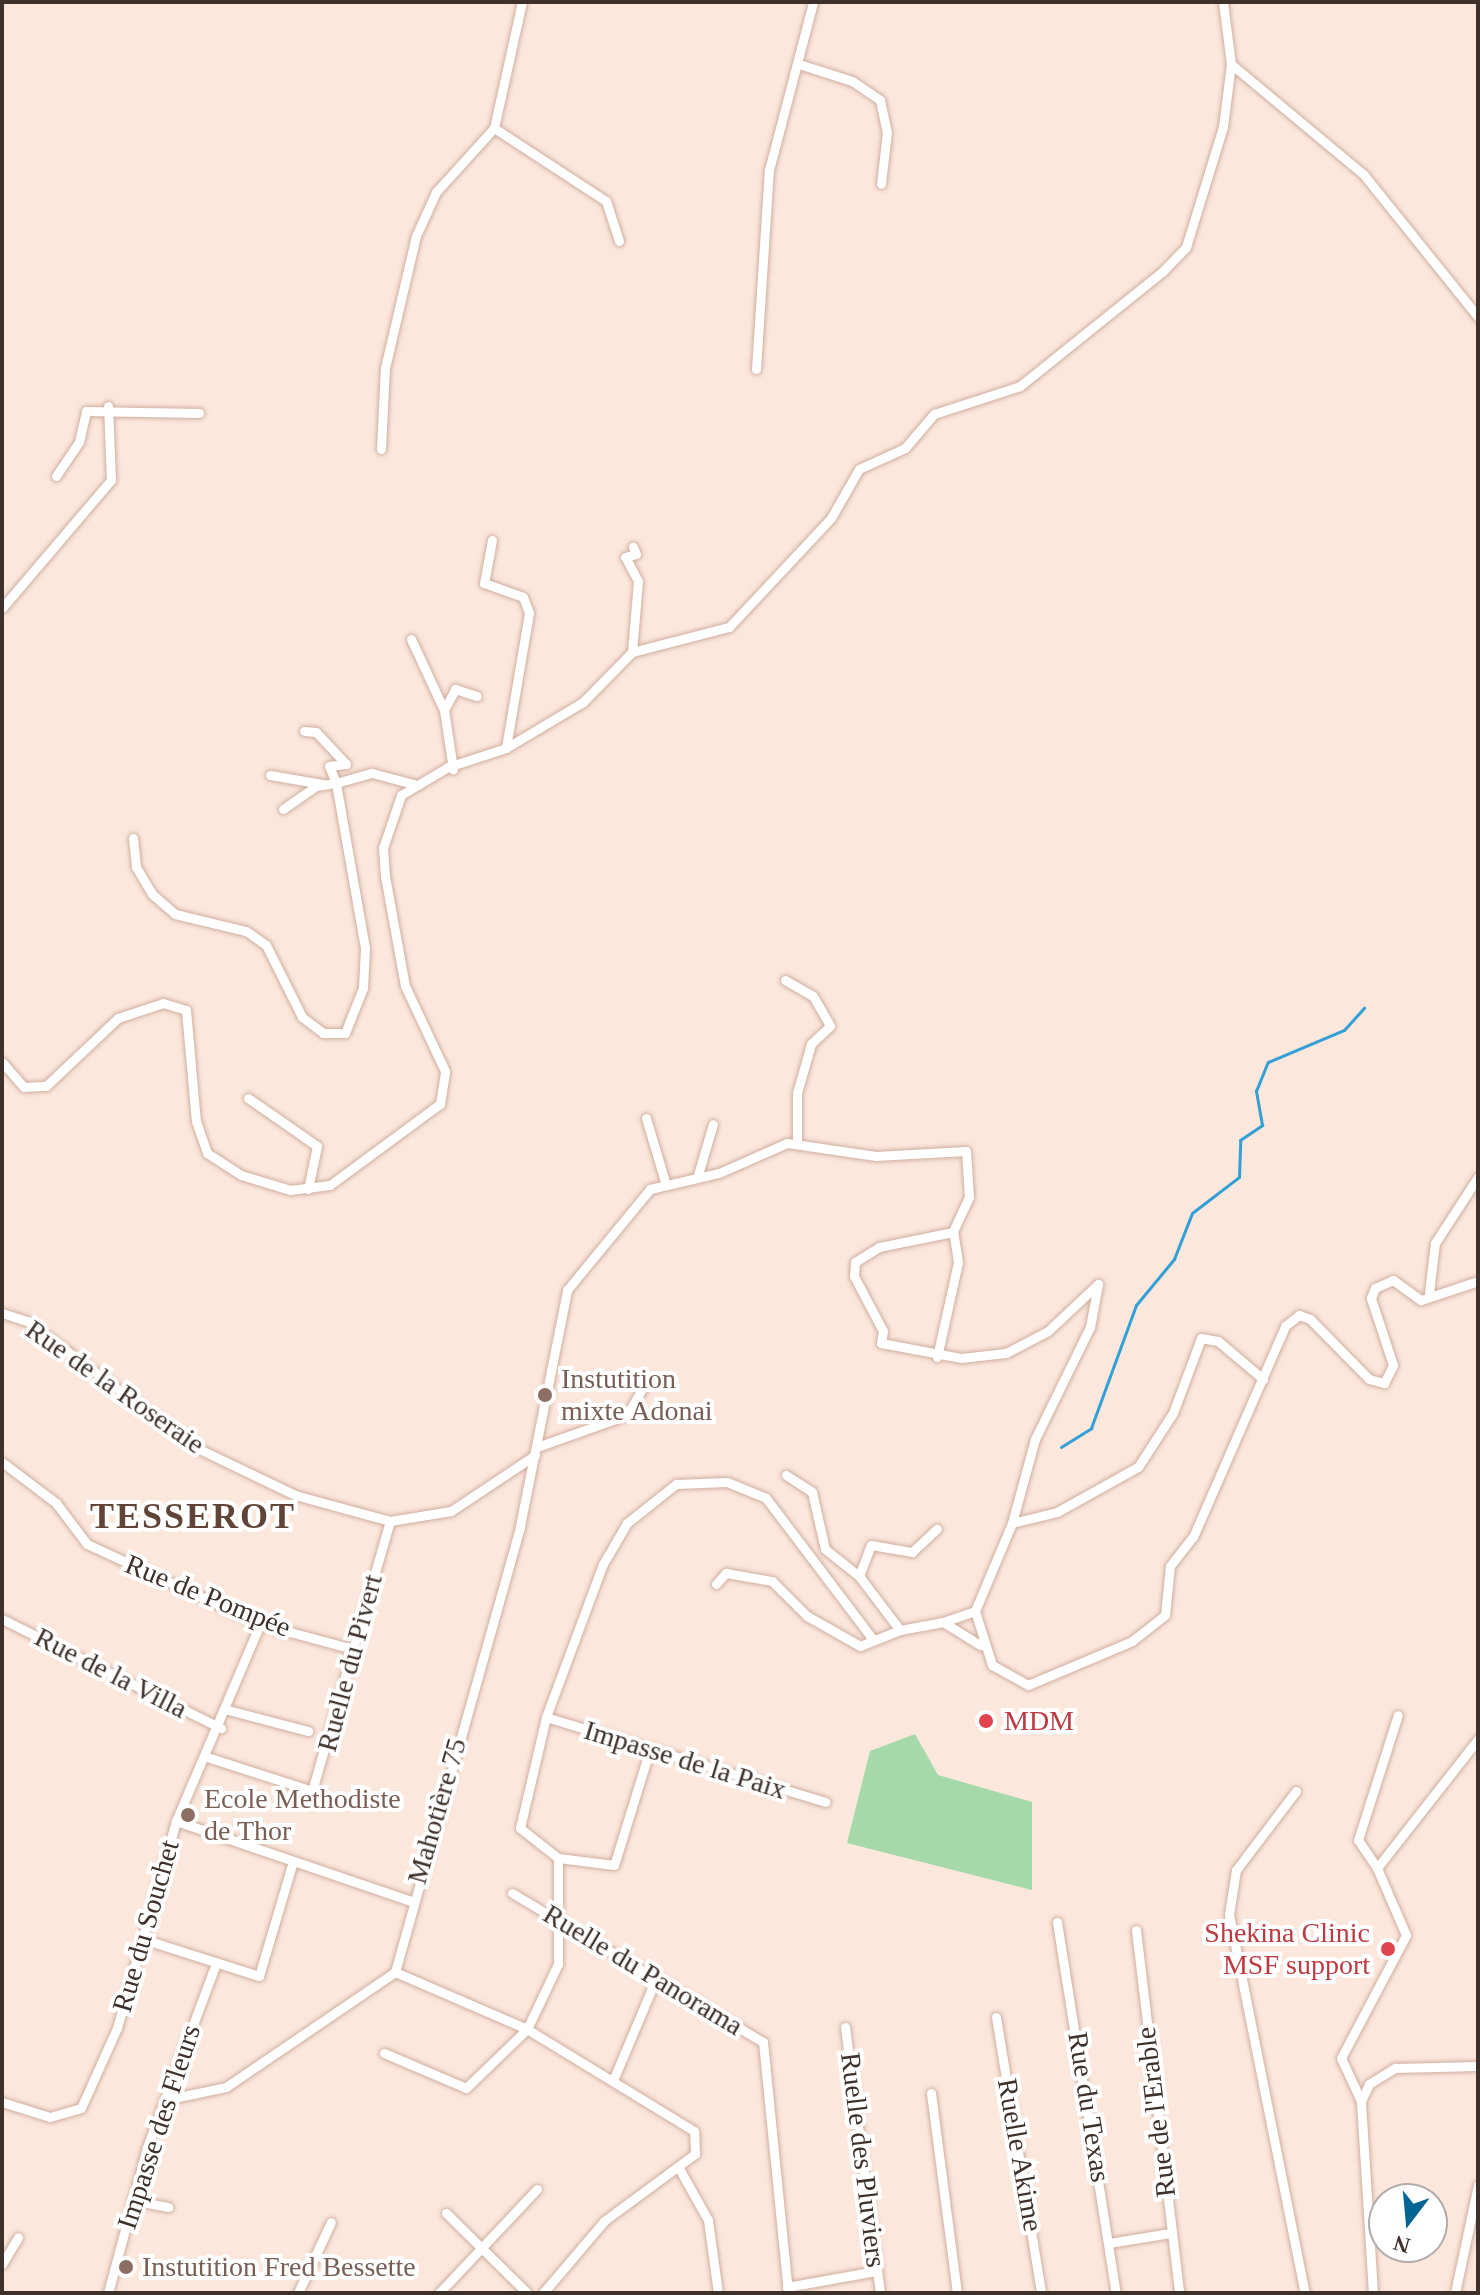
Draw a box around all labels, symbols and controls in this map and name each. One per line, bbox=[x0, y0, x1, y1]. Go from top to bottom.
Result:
street label: Rue de la Roseraie bbox=[19, 1313, 211, 1461]
place label: Instutition mixte Adonai bbox=[561, 1362, 714, 1428]
marker: Instutition mixte Adonai bbox=[536, 1386, 554, 1404]
district label: TESSEROT bbox=[90, 1495, 296, 1539]
street label: Rue de Pompée bbox=[120, 1548, 296, 1644]
street label: Ruelle du Pivert bbox=[310, 1571, 390, 1755]
street label: Rue de la Villa bbox=[29, 1620, 193, 1726]
place label: MDM bbox=[1004, 1704, 1074, 1738]
marker: MDM bbox=[975, 1710, 997, 1732]
street label: Impasse de la Paix bbox=[580, 1713, 790, 1807]
street label: Mahotière 75 bbox=[400, 1734, 474, 1888]
place label: Ecole Methodiste de Thor bbox=[204, 1782, 401, 1848]
marker: Ecole Methodiste de Thor bbox=[179, 1806, 197, 1824]
street label: Rue du Souchet bbox=[105, 1836, 187, 2016]
street label: Ruelle du Panorama bbox=[537, 1897, 749, 2043]
place label: Shekina Clinic MSF support bbox=[1204, 1916, 1370, 1982]
marker: Shekina Clinic MSF support bbox=[1377, 1938, 1399, 1960]
street label: Impasse des Fleurs bbox=[110, 2020, 208, 2234]
street label: Rue de l'Erable bbox=[1129, 2025, 1183, 2199]
street label: Rue du Texas bbox=[1061, 2029, 1117, 2185]
street label: Ruelle des Pluviers bbox=[833, 2051, 893, 2269]
street label: Ruelle Akime bbox=[990, 2075, 1050, 2235]
north arrow bbox=[1368, 2183, 1448, 2263]
text: N bbox=[1391, 2230, 1413, 2259]
place label: Instutition Fred Bessette bbox=[142, 2250, 416, 2284]
marker: Instutition Fred Bessette bbox=[117, 2258, 135, 2276]

